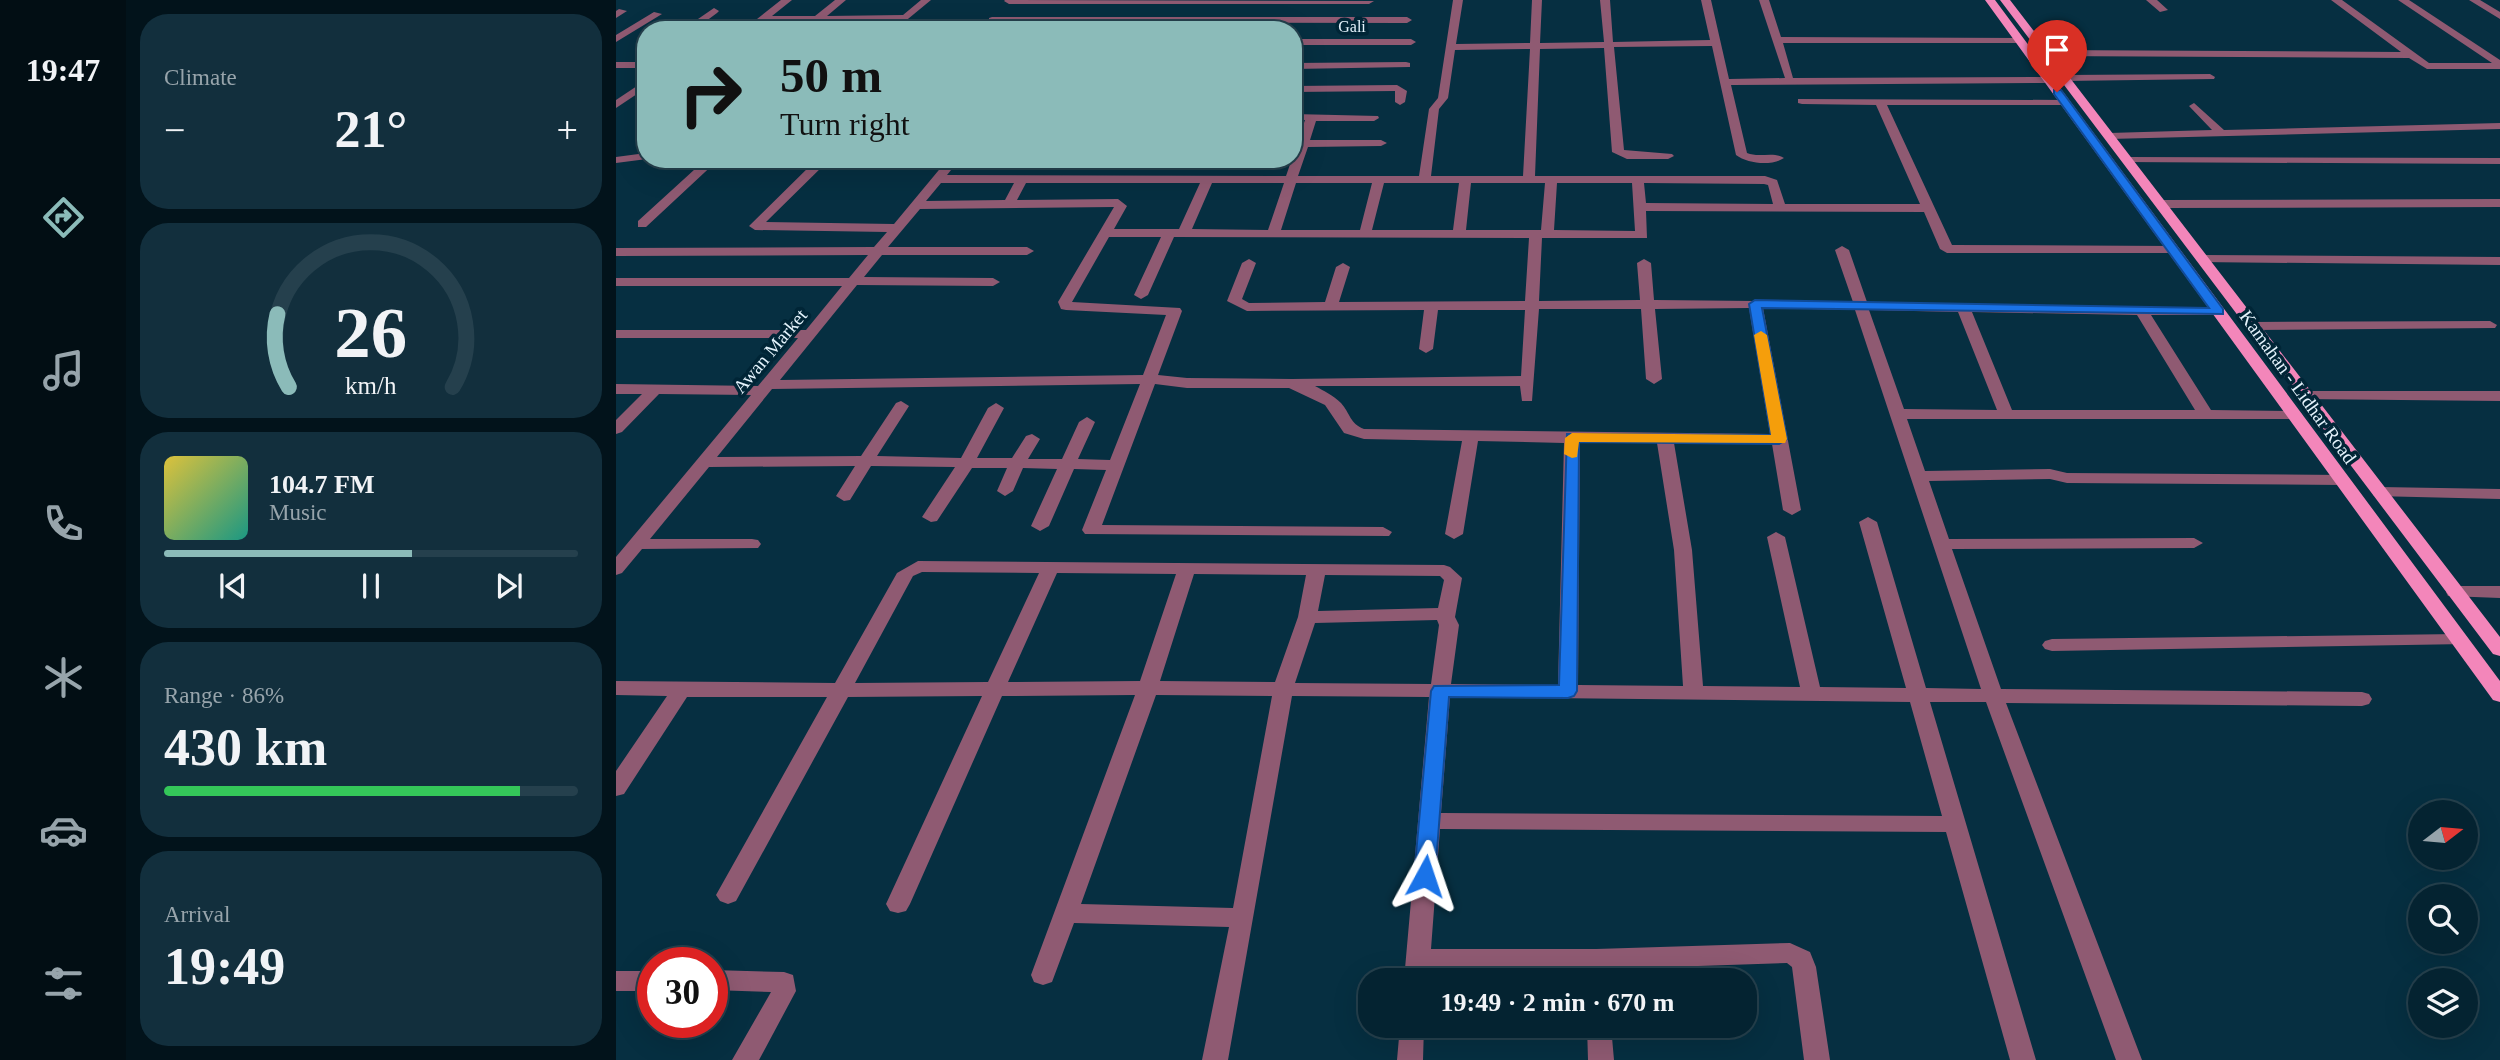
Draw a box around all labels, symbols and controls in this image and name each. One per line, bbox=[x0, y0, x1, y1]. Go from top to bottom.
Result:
street label: Gali bbox=[1338, 18, 1366, 35]
pin bbox=[2027, 20, 2087, 92]
icon: arrive bbox=[2038, 31, 2076, 69]
text: 50 m bbox=[780, 48, 882, 103]
icon: right bbox=[665, 49, 756, 140]
text: 19:47 bbox=[26, 52, 100, 88]
text: Climate bbox=[164, 65, 237, 90]
text: 21° bbox=[335, 101, 407, 158]
text: Turn right bbox=[780, 106, 910, 142]
text: − bbox=[164, 109, 185, 151]
text: + bbox=[557, 109, 578, 151]
icon: directions bbox=[39, 193, 88, 242]
text: 26 bbox=[335, 292, 407, 373]
street label: Awan Market bbox=[729, 304, 812, 397]
street label: Kamahan - Lidhar Road bbox=[2235, 306, 2361, 468]
icon: music bbox=[39, 346, 88, 395]
text: km/h bbox=[345, 372, 397, 399]
text: 104.7 FM bbox=[269, 470, 374, 499]
icon: phone bbox=[39, 499, 88, 548]
text: Music bbox=[269, 500, 327, 525]
icon: previous bbox=[214, 567, 252, 605]
icon: pause bbox=[352, 567, 390, 605]
icon: next bbox=[490, 567, 528, 605]
icon: climate bbox=[39, 653, 88, 702]
text: Range · 86% bbox=[164, 683, 284, 708]
text: 430 km bbox=[164, 719, 327, 776]
north arrow bbox=[2408, 800, 2478, 870]
map controls bbox=[2408, 800, 2478, 1038]
icon: car bbox=[39, 806, 88, 855]
position arrow bbox=[1388, 839, 1462, 913]
button: search bbox=[2408, 884, 2478, 954]
text: Arrival bbox=[164, 902, 230, 927]
text: 19:49 bbox=[164, 938, 285, 995]
speed limit sign: 30 bbox=[637, 947, 728, 1038]
icon: filters bbox=[39, 959, 88, 1008]
button: layers bbox=[2408, 968, 2478, 1038]
text: 19:49 · 2 min · 670 m bbox=[1441, 988, 1675, 1017]

